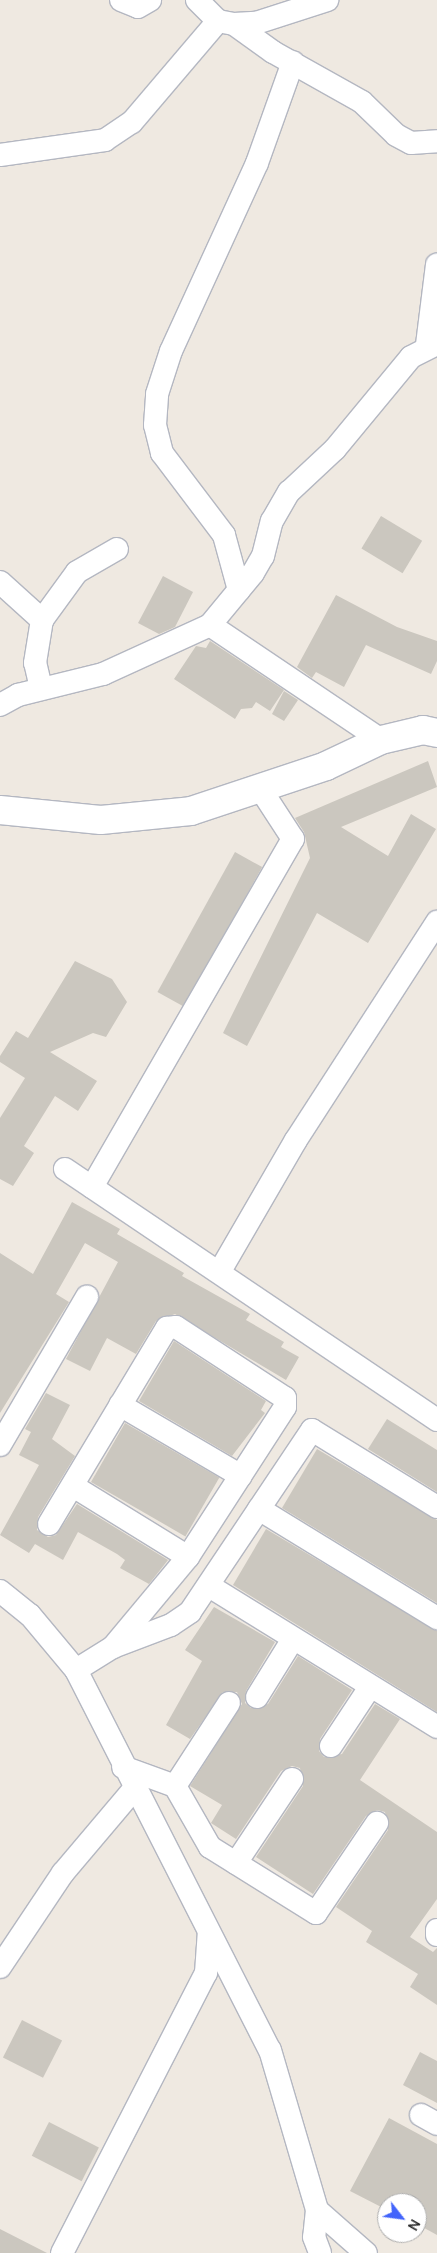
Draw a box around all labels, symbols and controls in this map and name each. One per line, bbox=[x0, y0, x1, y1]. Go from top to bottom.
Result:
north arrow bbox=[377, 2193, 427, 2243]
text: N bbox=[404, 2216, 425, 2234]

